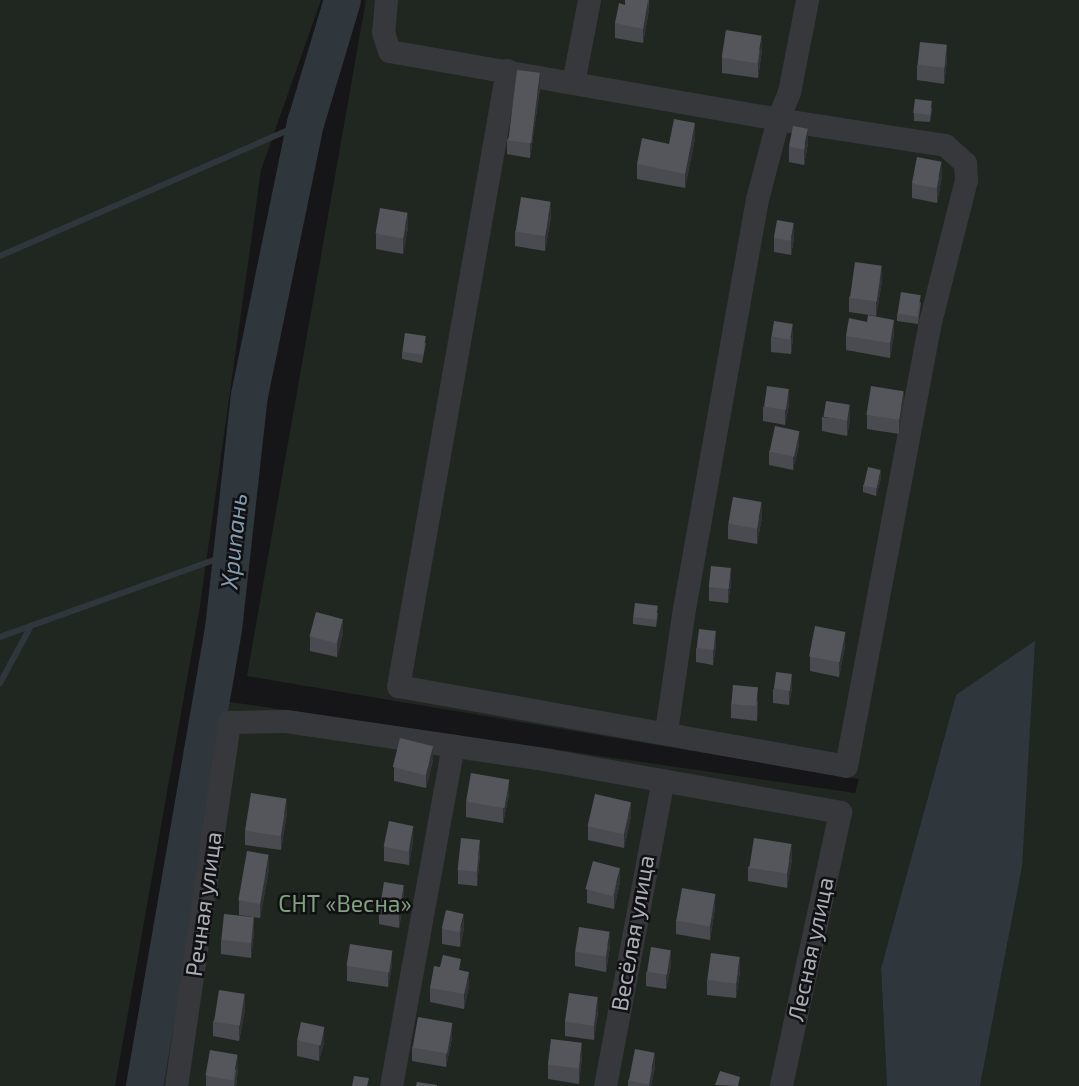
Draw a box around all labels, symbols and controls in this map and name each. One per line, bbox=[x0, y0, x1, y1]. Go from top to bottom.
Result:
water label: Хрипань bbox=[214, 492, 252, 590]
street label: Речная улица bbox=[179, 830, 227, 978]
street label: Весёлая улица bbox=[605, 853, 659, 1013]
street label: Лесная улица bbox=[781, 874, 839, 1024]
park label: СНТ «Весна» bbox=[278, 889, 412, 917]

